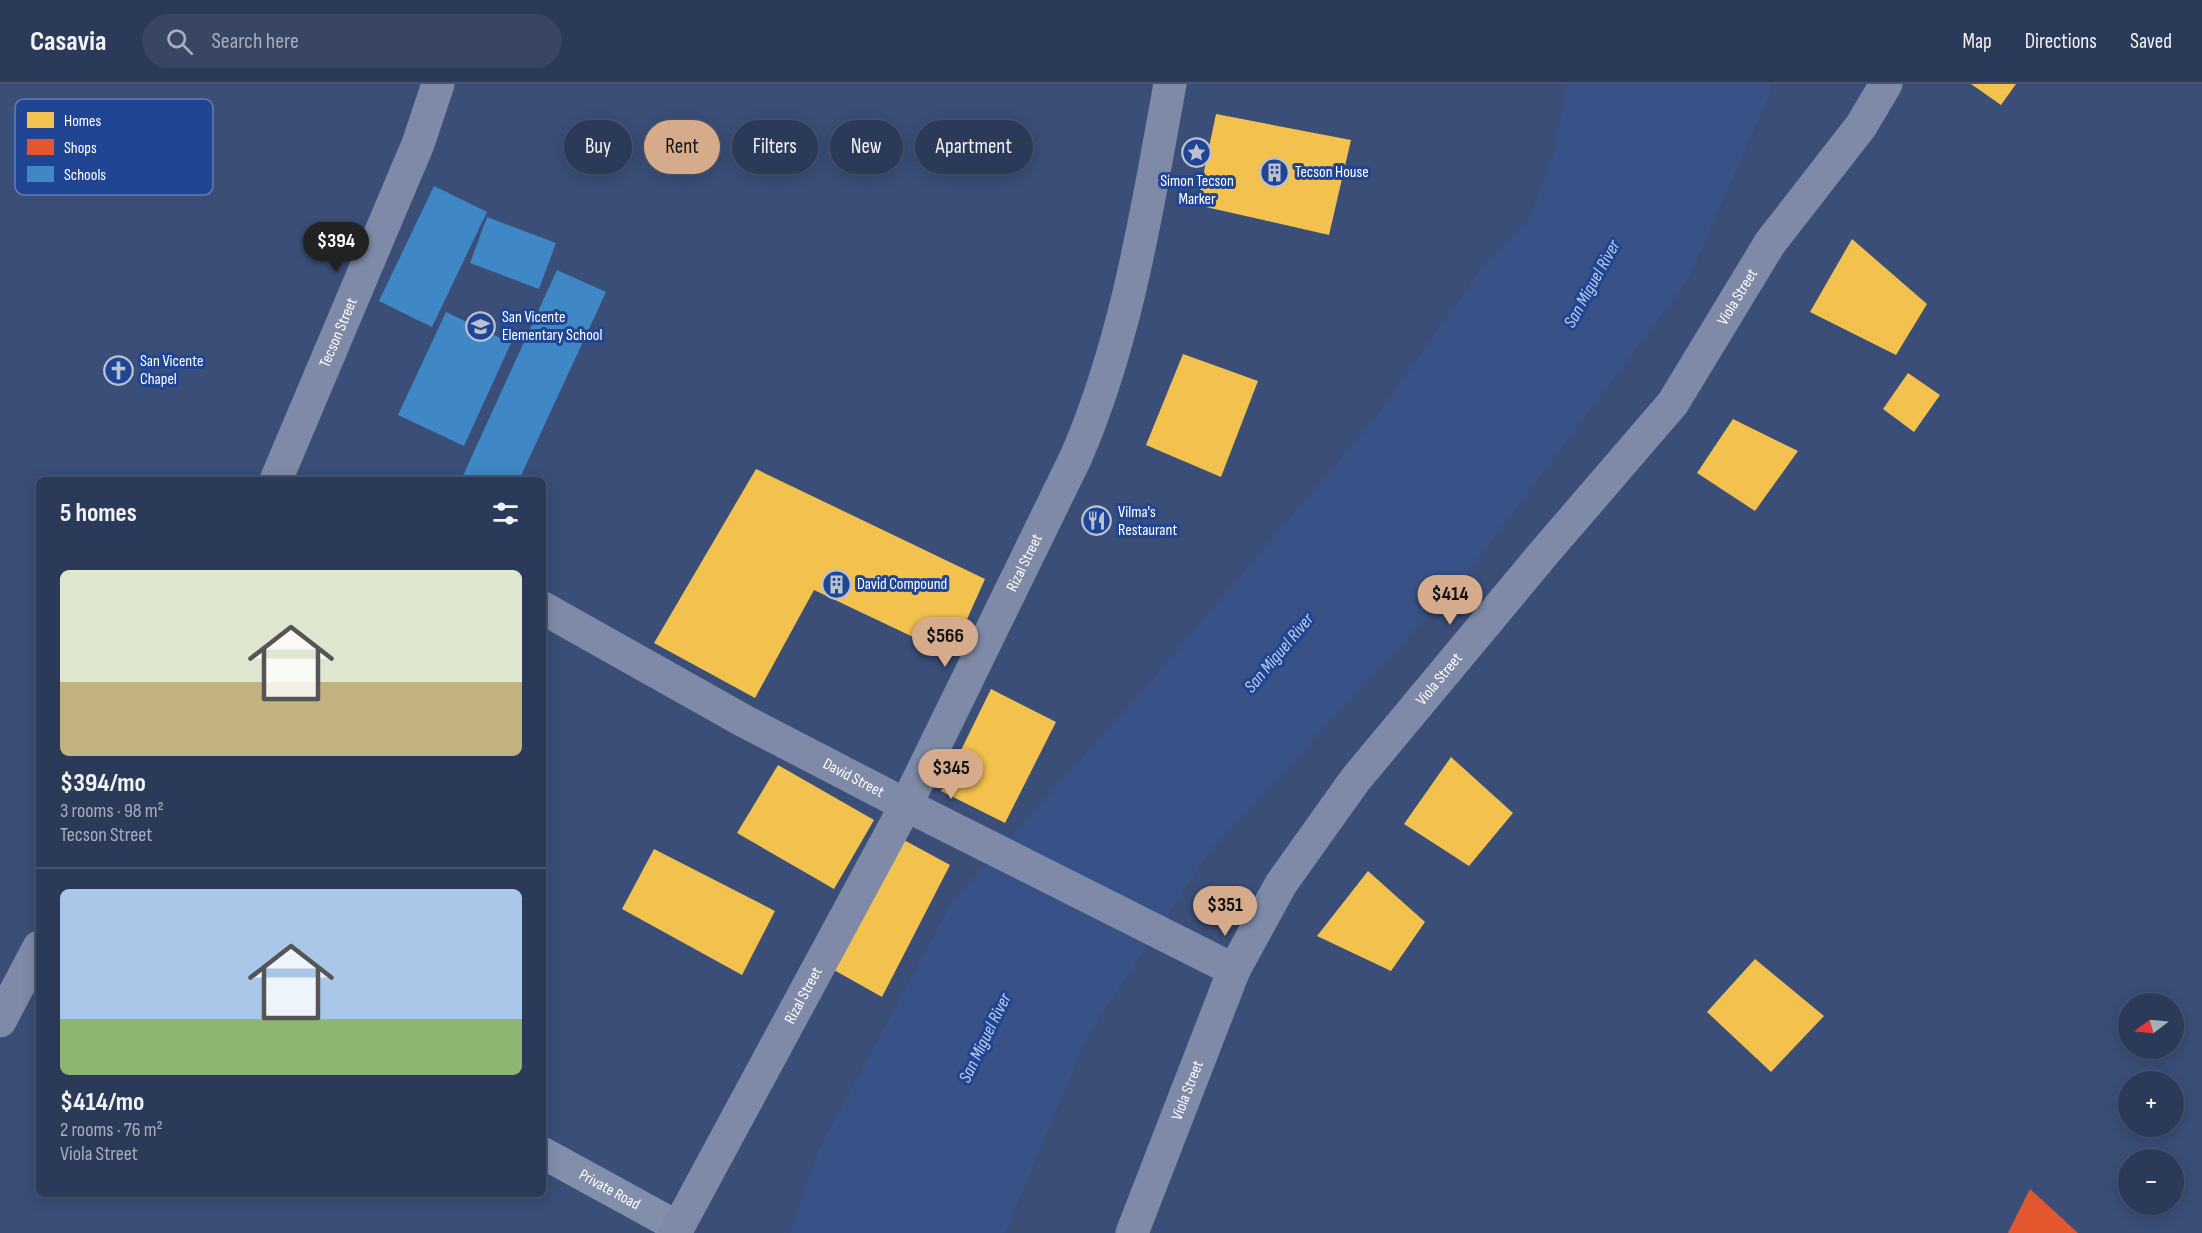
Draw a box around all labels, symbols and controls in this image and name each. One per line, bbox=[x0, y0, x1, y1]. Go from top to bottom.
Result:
search box bbox=[142, 14, 562, 68]
text: Casavia bbox=[30, 25, 106, 58]
icon: search bbox=[163, 25, 196, 58]
text: Search here bbox=[211, 28, 299, 55]
text: Map bbox=[1962, 29, 1992, 54]
text: Directions bbox=[2025, 29, 2097, 54]
text: Saved bbox=[2130, 29, 2172, 54]
legend bbox=[15, 99, 213, 195]
text: Homes bbox=[64, 112, 101, 131]
chip: Buy bbox=[564, 120, 632, 174]
chip: Rent bbox=[644, 120, 720, 174]
chip: Filters bbox=[732, 120, 818, 174]
chip: New bbox=[830, 120, 903, 174]
chip: Apartment bbox=[915, 120, 1033, 174]
place icon: Simon Tecson Marker bbox=[1181, 137, 1213, 169]
text: Shops bbox=[64, 139, 97, 158]
building icon: Tecson House bbox=[1258, 156, 1290, 188]
place label: Tecson House bbox=[1295, 163, 1369, 182]
text: Schools bbox=[64, 166, 106, 185]
place label: Simon Tecson Marker bbox=[1160, 172, 1234, 209]
pin: $394 bbox=[300, 222, 372, 273]
text: $394 bbox=[317, 229, 355, 253]
water label: San Miguel River bbox=[1559, 236, 1625, 331]
street label: Viola Street bbox=[1713, 265, 1762, 329]
street label: Tecson Street bbox=[315, 295, 361, 370]
place label: San Vicente Elementary School bbox=[502, 308, 602, 345]
school or university icon: San Vicente Elementary School bbox=[465, 310, 497, 342]
place label: San Vicente Chapel bbox=[140, 352, 204, 389]
church icon: San Vicente Chapel bbox=[103, 354, 135, 386]
icon: filters bbox=[489, 497, 522, 530]
text: 5 homes bbox=[60, 498, 137, 529]
place label: Vilma's Restaurant bbox=[1118, 503, 1177, 540]
restaurant icon: Vilma's Restaurant bbox=[1081, 505, 1113, 537]
street label: Rizal Street bbox=[1002, 531, 1046, 595]
building icon: David Compound bbox=[820, 568, 852, 600]
place label: David Compound bbox=[857, 575, 947, 594]
pin: $414 bbox=[1414, 575, 1486, 626]
text: $414 bbox=[1432, 582, 1468, 606]
water label: San Miguel River bbox=[1240, 608, 1319, 697]
icon: home bbox=[237, 609, 345, 717]
pin: $566 bbox=[909, 617, 981, 668]
text: $566 bbox=[926, 624, 964, 648]
street label: Viola Street bbox=[1412, 649, 1466, 709]
pin: $345 bbox=[915, 749, 987, 800]
street label: David Street bbox=[820, 754, 887, 801]
text: $345 bbox=[932, 756, 970, 780]
text: $394/mo bbox=[60, 768, 146, 799]
text: 3 rooms · 98 m² bbox=[60, 799, 164, 823]
text: Tecson Street bbox=[60, 823, 152, 847]
pin: $351 bbox=[1189, 886, 1261, 937]
text: $351 bbox=[1207, 893, 1243, 917]
icon: home bbox=[237, 928, 345, 1036]
street label: Rizal Street bbox=[780, 964, 826, 1027]
water label: San Miguel River bbox=[954, 989, 1016, 1086]
north arrow bbox=[2118, 993, 2184, 1059]
map controls bbox=[2118, 993, 2184, 1215]
street label: Viola Street bbox=[1167, 1058, 1207, 1123]
button: + bbox=[2118, 1071, 2184, 1137]
text: $414/mo bbox=[60, 1087, 144, 1118]
text: 2 rooms · 76 m² bbox=[60, 1118, 163, 1142]
text: Viola Street bbox=[60, 1142, 138, 1166]
button: − bbox=[2118, 1149, 2184, 1215]
street label: Private Road bbox=[576, 1165, 644, 1214]

